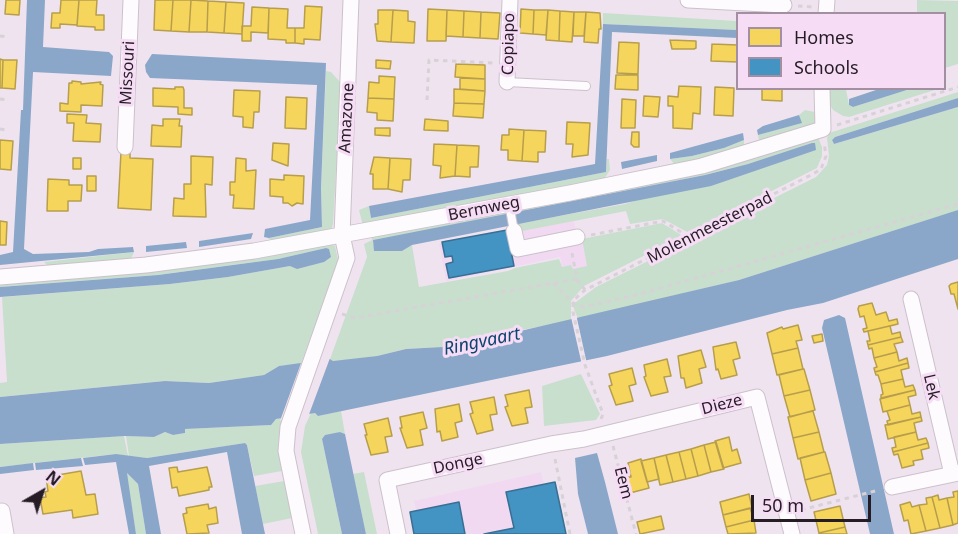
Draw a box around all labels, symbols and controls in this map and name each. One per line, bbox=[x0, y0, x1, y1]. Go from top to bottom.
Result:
legend bbox=[736, 12, 946, 90]
street label: Copiapo bbox=[499, 13, 519, 75]
text: Homes bbox=[794, 25, 854, 49]
street label: Missouri bbox=[117, 40, 139, 106]
text: Schools bbox=[794, 55, 859, 79]
street label: Amazone bbox=[336, 82, 358, 154]
street label: Molenmeesterpad bbox=[644, 188, 776, 268]
street label: Bermweg bbox=[447, 193, 521, 225]
water label: Ringvaart bbox=[442, 323, 522, 361]
street label: Lek bbox=[919, 372, 943, 402]
street label: Dieze bbox=[700, 391, 744, 419]
street label: Donge bbox=[431, 449, 485, 479]
north arrow bbox=[12, 462, 72, 522]
text: N bbox=[41, 465, 65, 491]
street label: Eem bbox=[610, 465, 636, 501]
scale bar bbox=[754, 483, 874, 521]
text: 50 m bbox=[762, 493, 804, 517]

